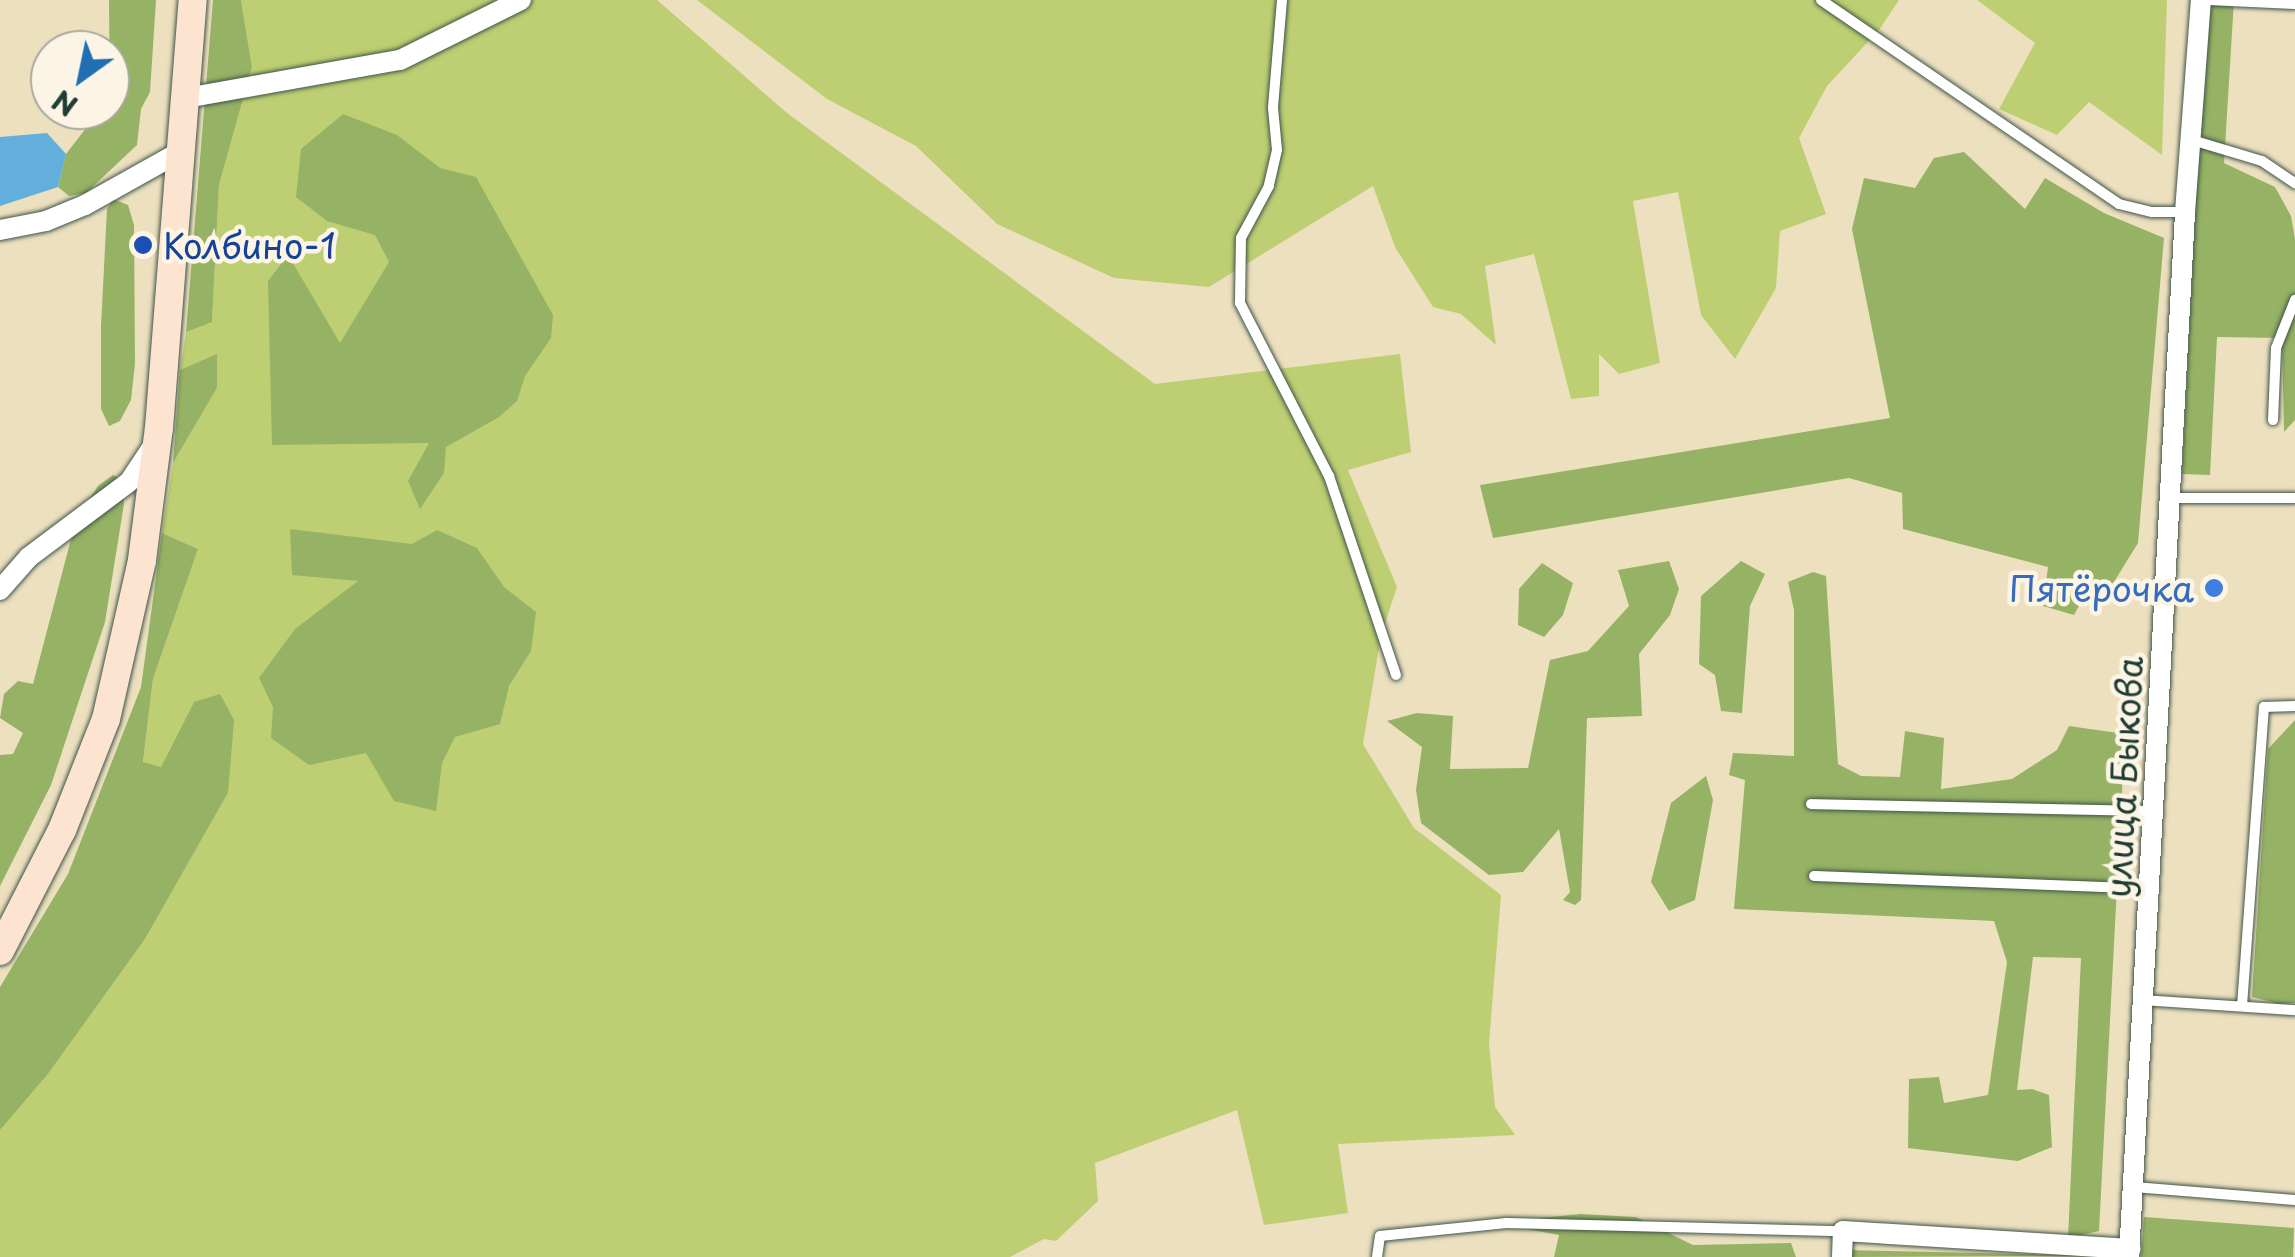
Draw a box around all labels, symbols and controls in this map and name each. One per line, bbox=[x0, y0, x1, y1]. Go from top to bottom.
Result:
north arrow bbox=[30, 30, 130, 130]
text: N bbox=[43, 80, 85, 128]
place label: Колбино-1 bbox=[163, 224, 336, 266]
marker: Колбино-1 bbox=[132, 234, 154, 256]
place label: Пятёрочка bbox=[2009, 567, 2194, 609]
marker: Пятёрочка bbox=[2203, 577, 2225, 599]
street label: улица Быкова bbox=[2096, 654, 2150, 900]

